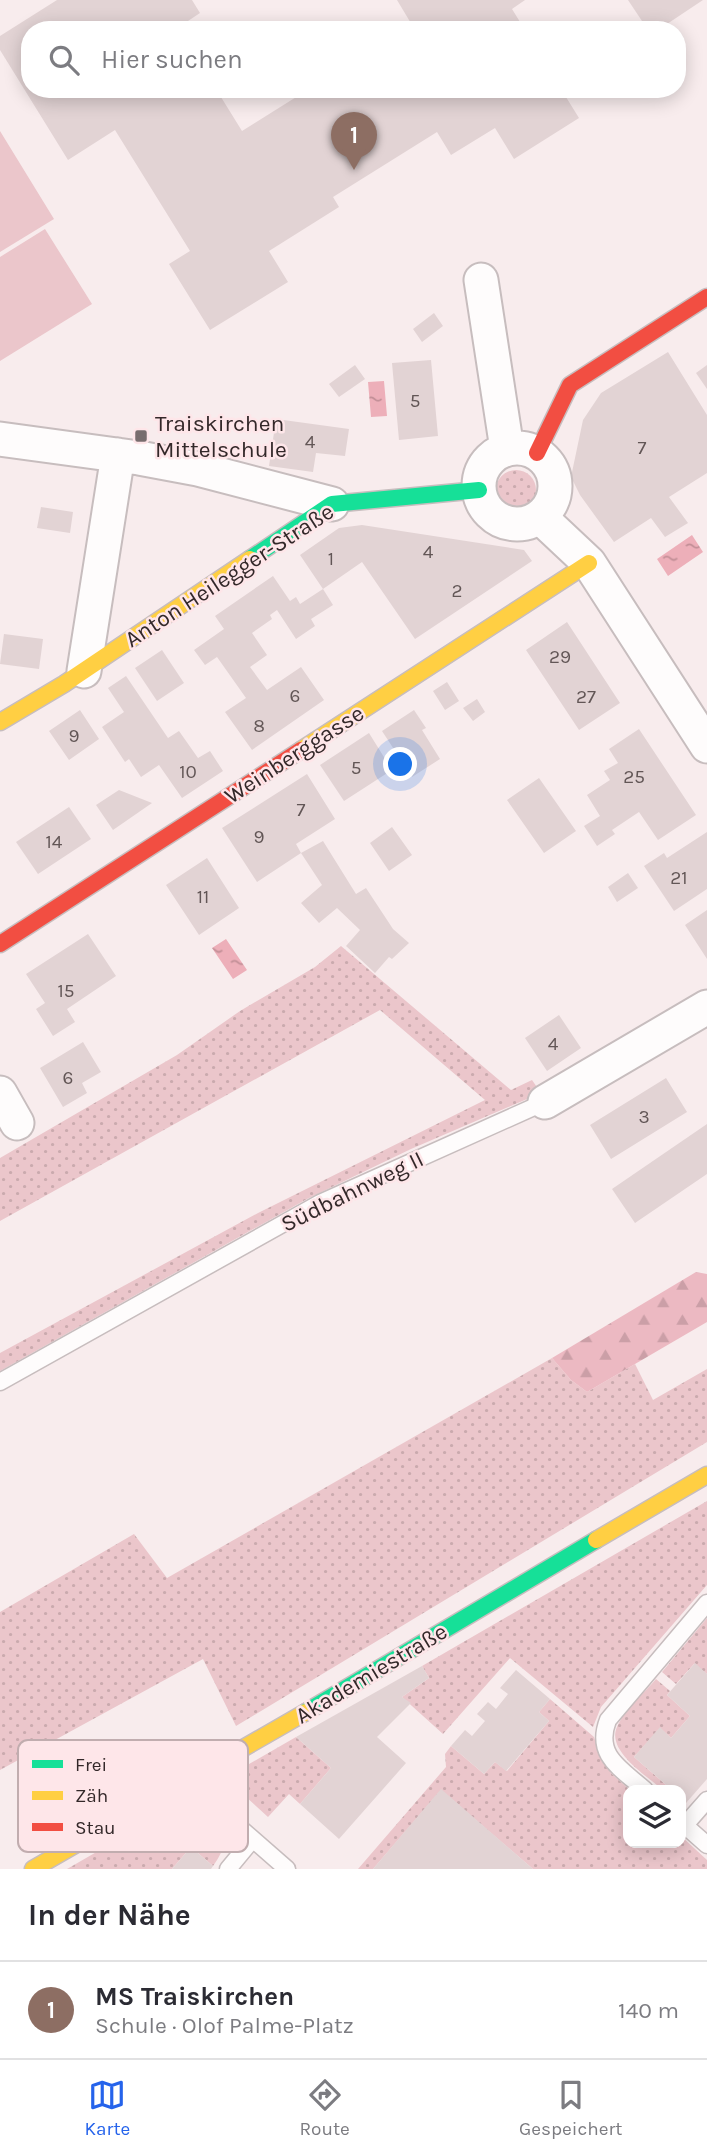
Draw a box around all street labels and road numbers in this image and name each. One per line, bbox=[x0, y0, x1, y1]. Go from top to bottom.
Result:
street label: Anton Heilegger-Straße bbox=[120, 498, 339, 653]
street label: Weinberggasse bbox=[220, 699, 369, 809]
street label: Südbahnweg II bbox=[277, 1145, 428, 1238]
street label: Akademiestraße bbox=[291, 1618, 452, 1729]

